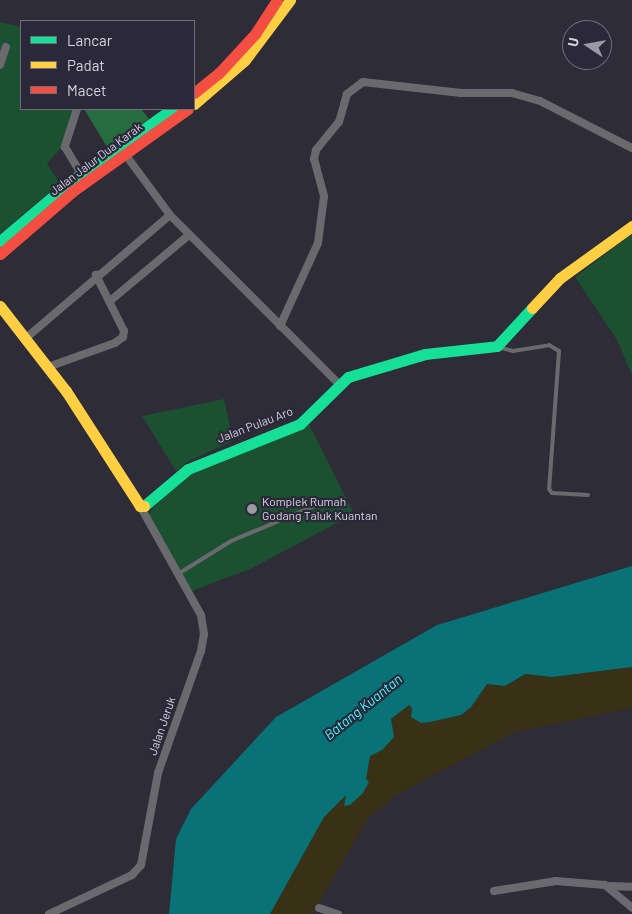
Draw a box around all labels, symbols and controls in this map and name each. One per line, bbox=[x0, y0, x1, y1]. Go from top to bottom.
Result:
legend bbox=[20, 20, 195, 110]
north arrow bbox=[562, 20, 612, 70]
text: Lancar bbox=[67, 31, 112, 49]
text: U bbox=[564, 36, 582, 48]
text: Padat bbox=[67, 56, 105, 74]
text: Macet bbox=[67, 81, 107, 99]
street label: Jalan Jalur Dua Karak bbox=[47, 120, 145, 198]
street label: Jalan Pulau Aro bbox=[215, 404, 295, 446]
place label: Komplek Rumah Godang Taluk Kuantan bbox=[262, 495, 378, 523]
marker: Komplek Rumah Godang Taluk Kuantan bbox=[246, 503, 258, 515]
water label: Batang Kuantan bbox=[321, 671, 405, 743]
street label: Jalan Jeruk bbox=[145, 695, 179, 757]

